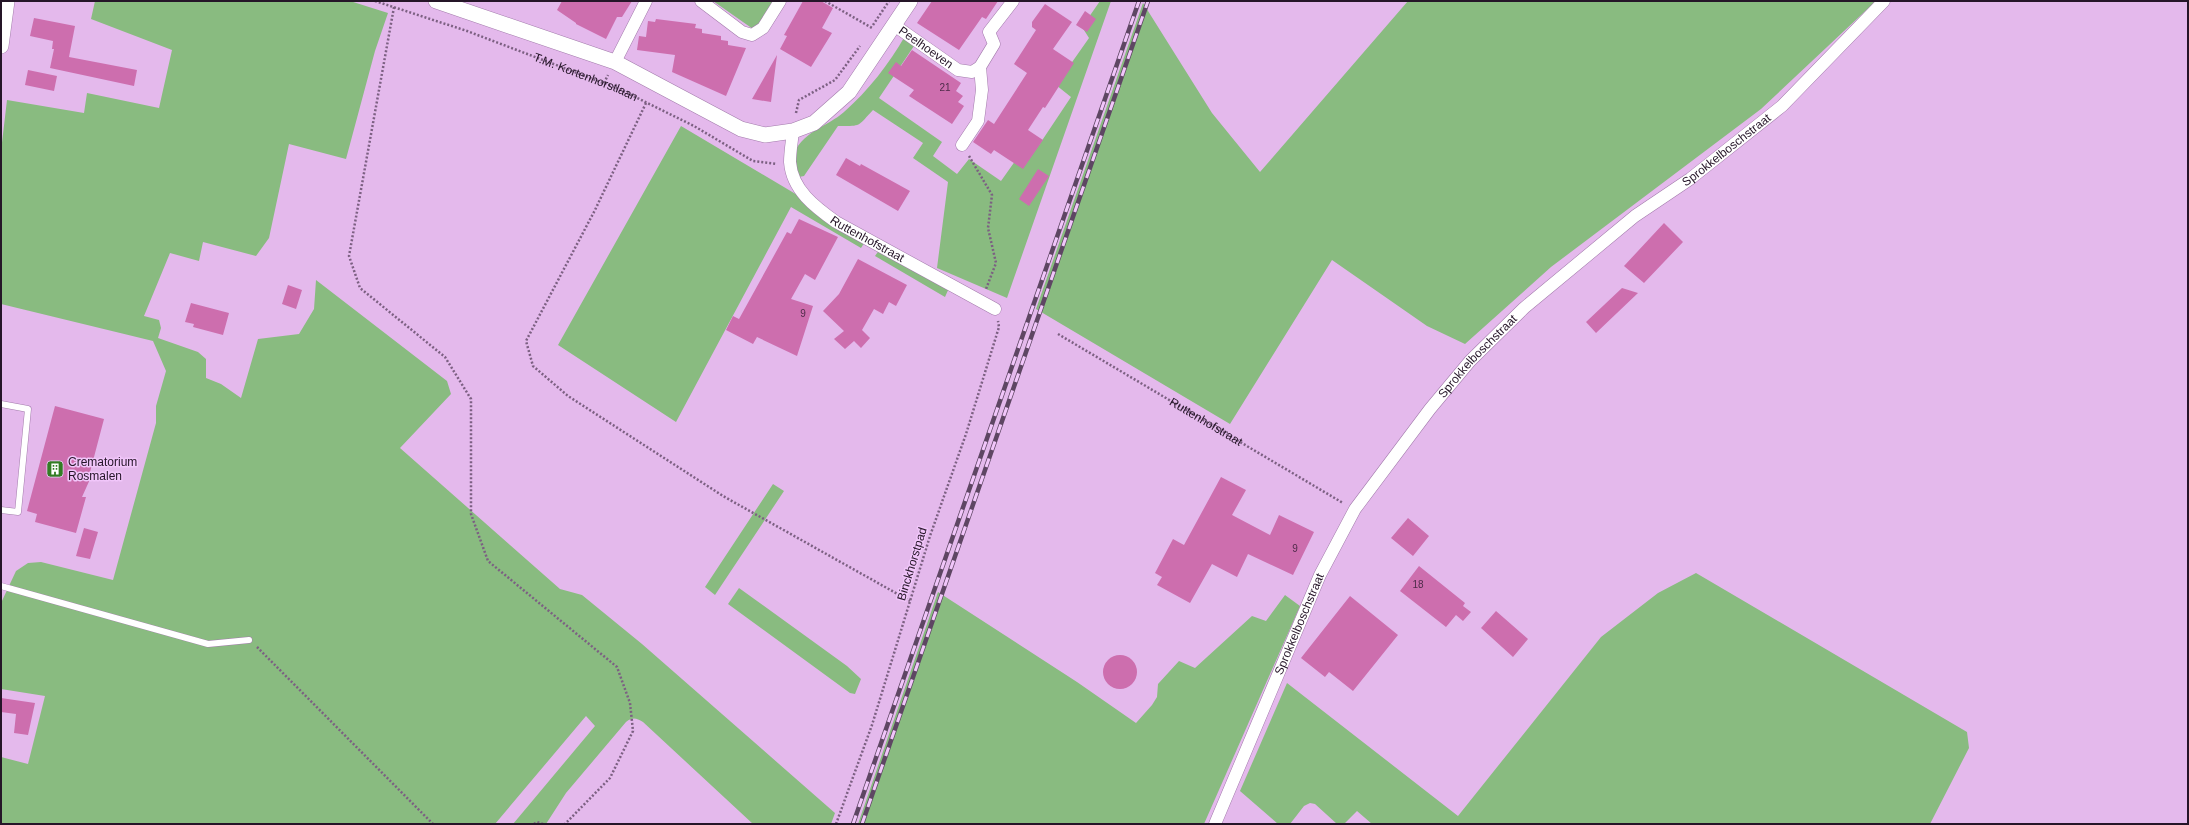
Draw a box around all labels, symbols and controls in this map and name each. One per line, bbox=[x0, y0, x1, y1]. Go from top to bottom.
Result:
street label: Peelhoeven bbox=[896, 23, 956, 71]
street label: T.M. Kortenhorstlaan bbox=[532, 50, 640, 104]
house number: 21 bbox=[939, 82, 951, 93]
street label: Sprokkelboschstraat bbox=[1679, 110, 1774, 189]
street label: Ruttenhofstraat bbox=[827, 213, 907, 265]
house number: 9 bbox=[800, 308, 806, 319]
street label: Sprokkelboschstraat bbox=[1435, 311, 1520, 401]
street label: Ruttenhofstraat bbox=[1167, 395, 1245, 449]
place label: Crematorium Rosmalen bbox=[68, 455, 137, 483]
building icon: Crematorium Rosmalen bbox=[45, 459, 65, 479]
street label: Binckhorstpad bbox=[894, 526, 930, 602]
house number: 9 bbox=[1292, 543, 1298, 554]
street label: Sprokkelboschstraat bbox=[1272, 571, 1327, 677]
house number: 18 bbox=[1412, 579, 1424, 590]

